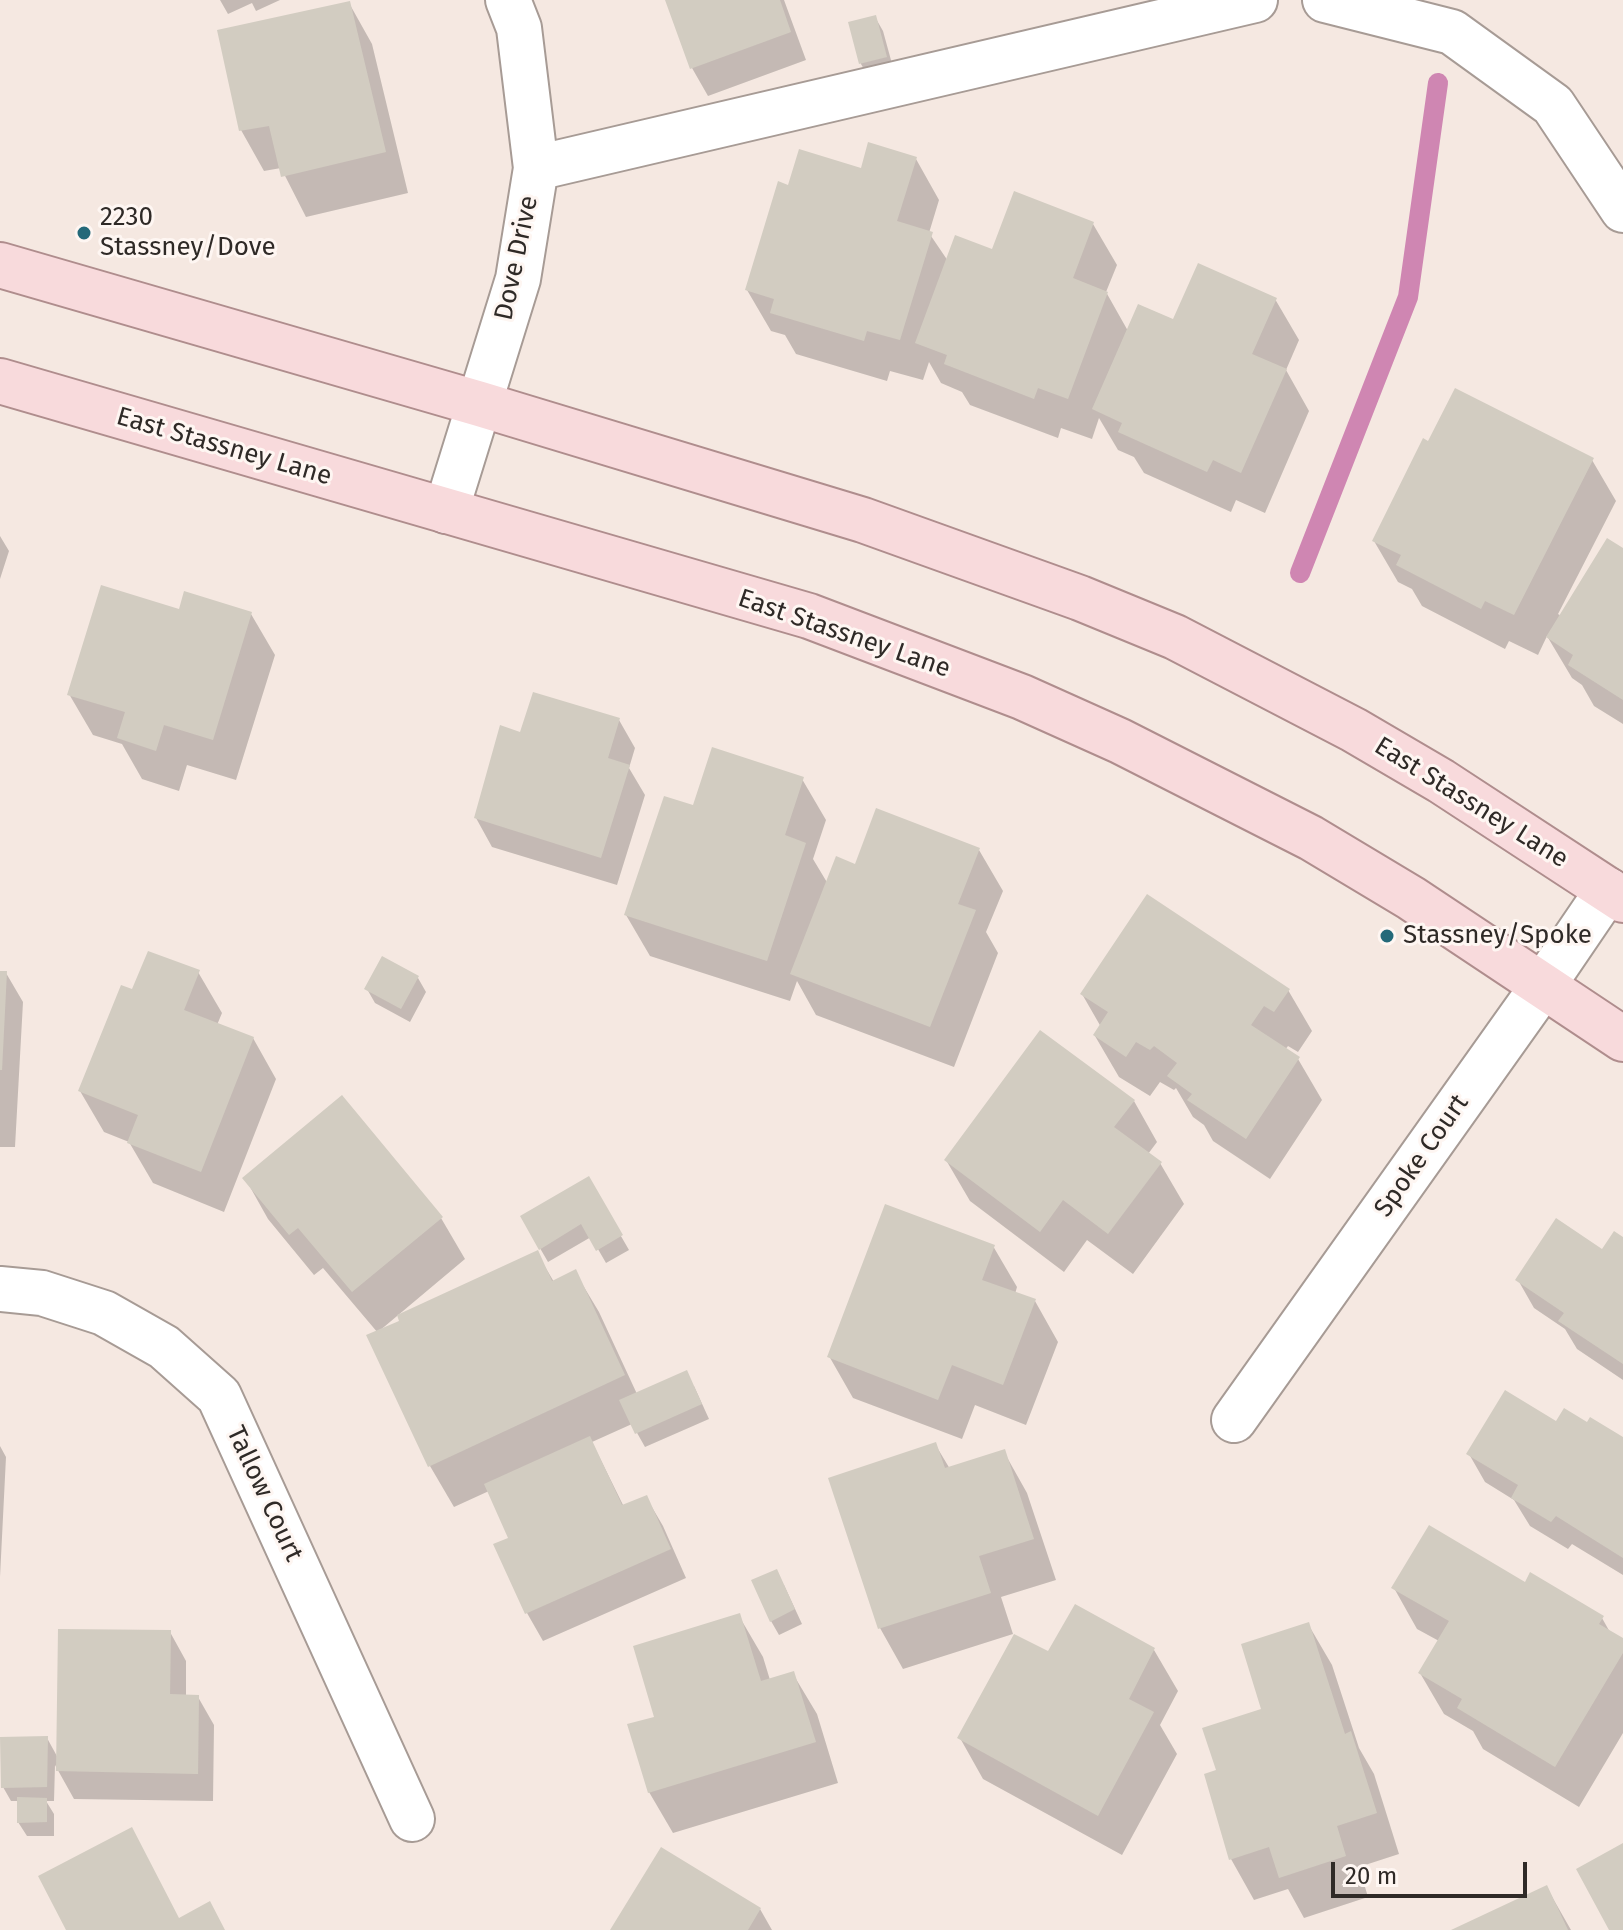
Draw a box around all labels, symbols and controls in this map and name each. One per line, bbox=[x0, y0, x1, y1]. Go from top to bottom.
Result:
street label: Dove Drive bbox=[489, 193, 545, 323]
place label: 2230 Stassney/Dove bbox=[100, 202, 276, 264]
marker: 2230 Stassney/Dove bbox=[75, 224, 93, 242]
street label: East Stassney Lane bbox=[113, 401, 335, 493]
street label: East Stassney Lane bbox=[734, 583, 954, 685]
street label: East Stassney Lane bbox=[1368, 731, 1574, 875]
place label: Stassney/Spoke bbox=[1403, 920, 1592, 952]
marker: Stassney/Spoke bbox=[1378, 927, 1396, 945]
street label: Spoke Court bbox=[1368, 1089, 1476, 1223]
street label: Tallow Court bbox=[219, 1421, 309, 1567]
scale bar bbox=[1335, 1846, 1531, 1896]
text: 20 m bbox=[1345, 1862, 1397, 1890]

